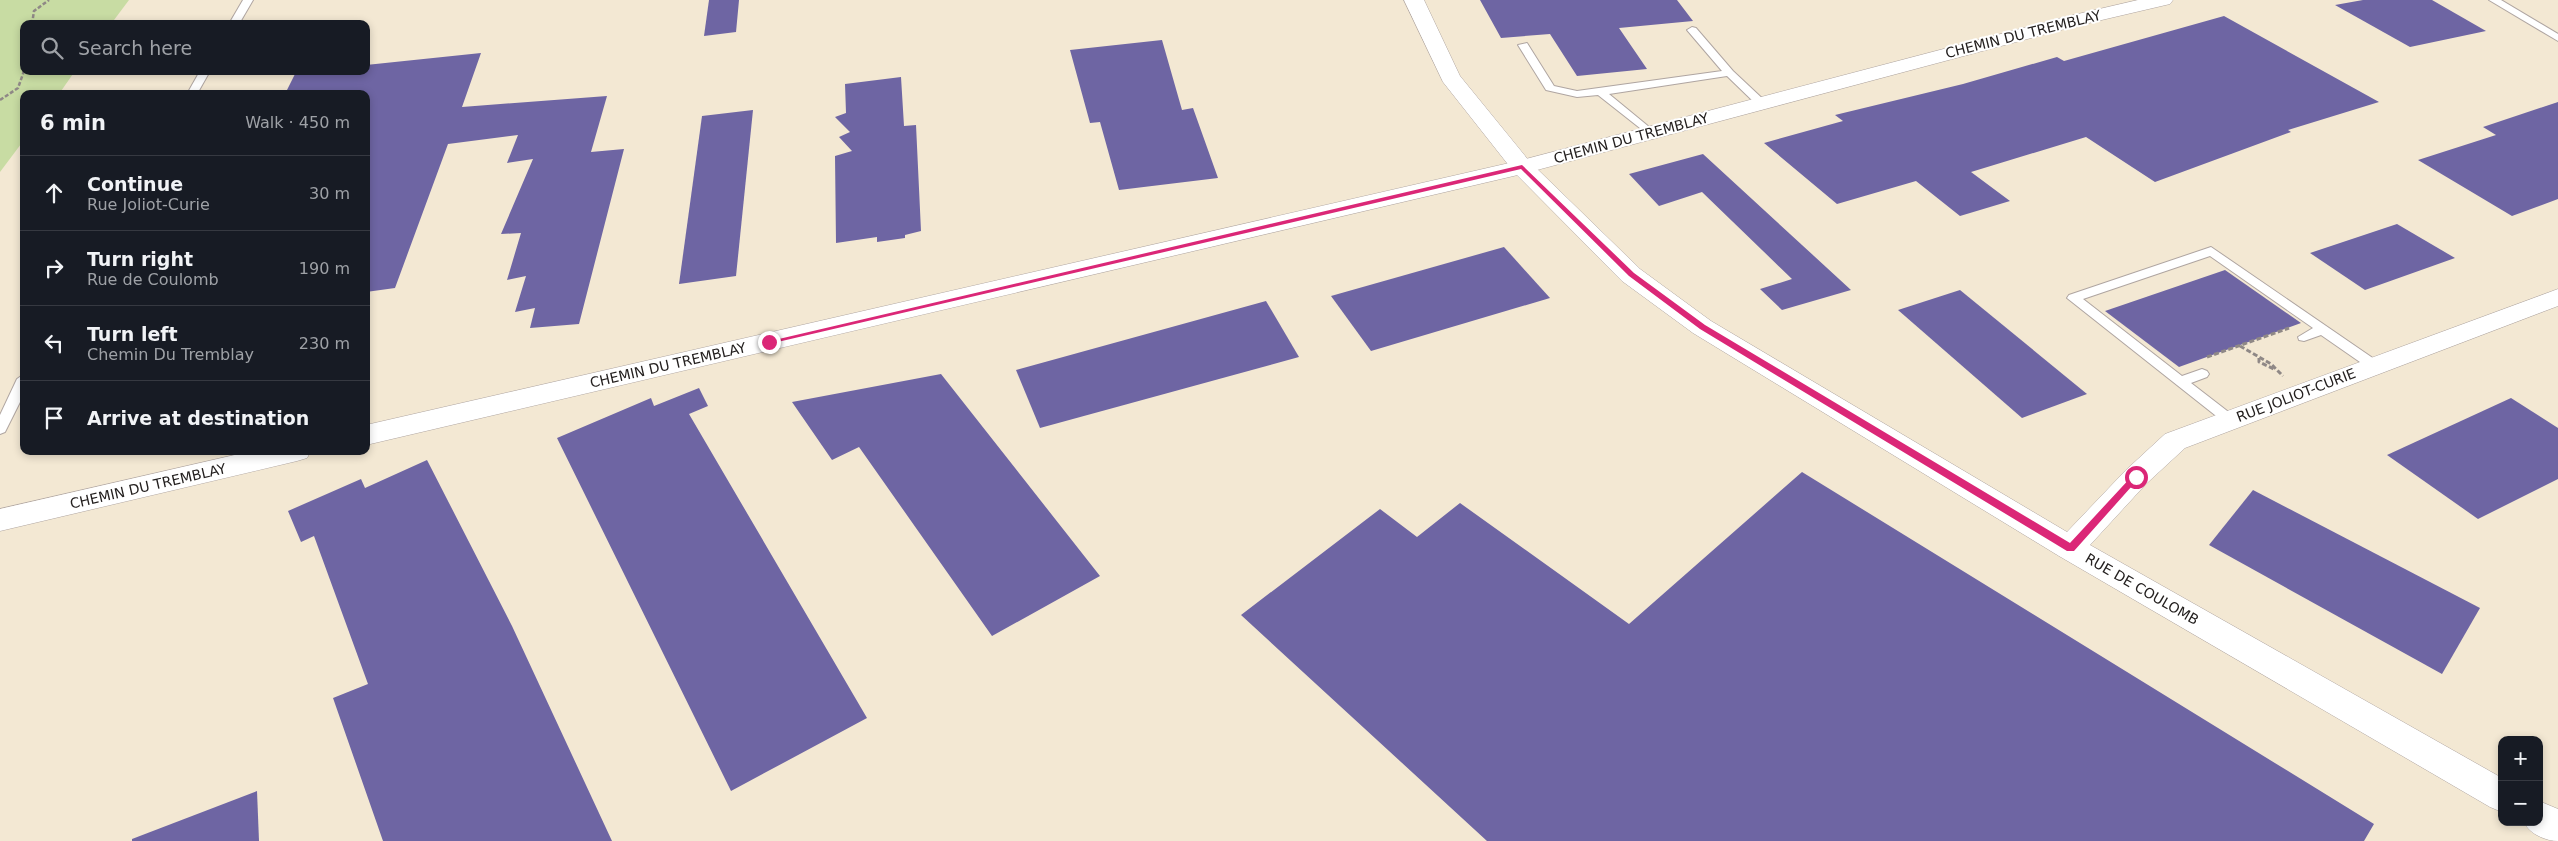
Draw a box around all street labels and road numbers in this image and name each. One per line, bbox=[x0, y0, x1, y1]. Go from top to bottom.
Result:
street label: CHEMIN DU TREMBLAY bbox=[1944, 7, 2103, 61]
street label: CHEMIN DU TREMBLAY bbox=[1552, 109, 1711, 166]
street label: CHEMIN DU TREMBLAY bbox=[588, 339, 748, 391]
street label: RUE JOLIOT-CURIE bbox=[2234, 365, 2358, 425]
street label: CHEMIN DU TREMBLAY bbox=[68, 460, 228, 512]
street label: RUE DE COULOMB bbox=[2082, 550, 2202, 628]

